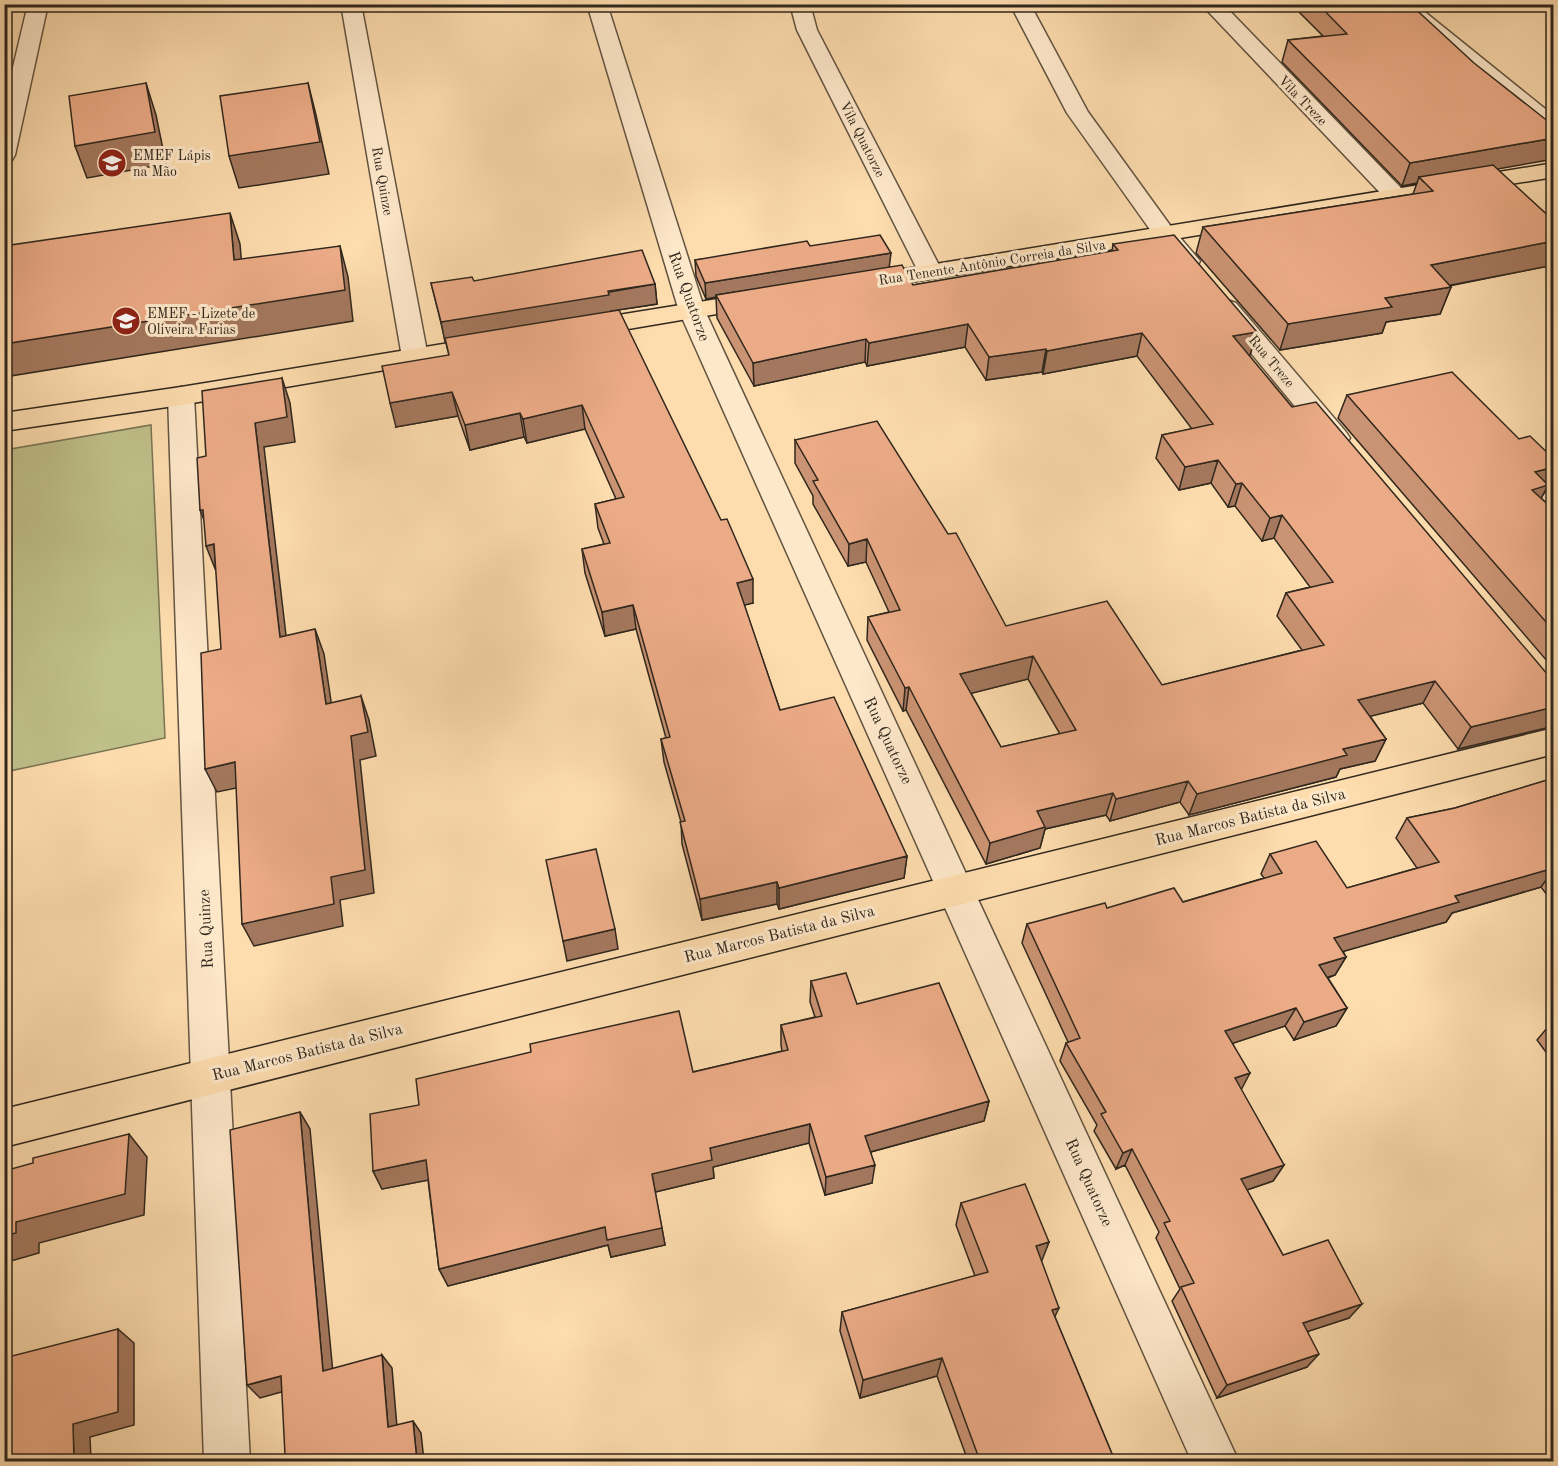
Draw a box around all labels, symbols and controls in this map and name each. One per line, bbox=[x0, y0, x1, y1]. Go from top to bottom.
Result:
street label: Vila Treze bbox=[1275, 73, 1329, 128]
street label: Vila Quatorze bbox=[837, 99, 887, 180]
street label: Rua Quinze bbox=[369, 146, 395, 217]
school or university icon: EMEF Lápis na Mão bbox=[96, 147, 128, 179]
place label: EMEF Lápis na Mão bbox=[133, 149, 211, 179]
street label: Rua Tenente Antônio Correia da Silva bbox=[877, 238, 1107, 288]
street label: Rua Quatorze bbox=[664, 250, 712, 344]
school or university icon: EMEF - Lizete de Oliveira Farias bbox=[110, 305, 142, 337]
place label: EMEF - Lizete de Oliveira Farias bbox=[147, 307, 255, 337]
street label: Rua Treze bbox=[1246, 333, 1297, 390]
street label: Rua Quatorze bbox=[860, 695, 914, 787]
street label: Rua Marcos Batista da Silva bbox=[1154, 787, 1347, 849]
street label: Rua Quinze bbox=[197, 889, 217, 969]
street label: Rua Marcos Batista da Silva bbox=[683, 904, 876, 966]
street label: Rua Marcos Batista da Silva bbox=[211, 1022, 404, 1084]
street label: Rua Quatorze bbox=[1062, 1136, 1115, 1229]

